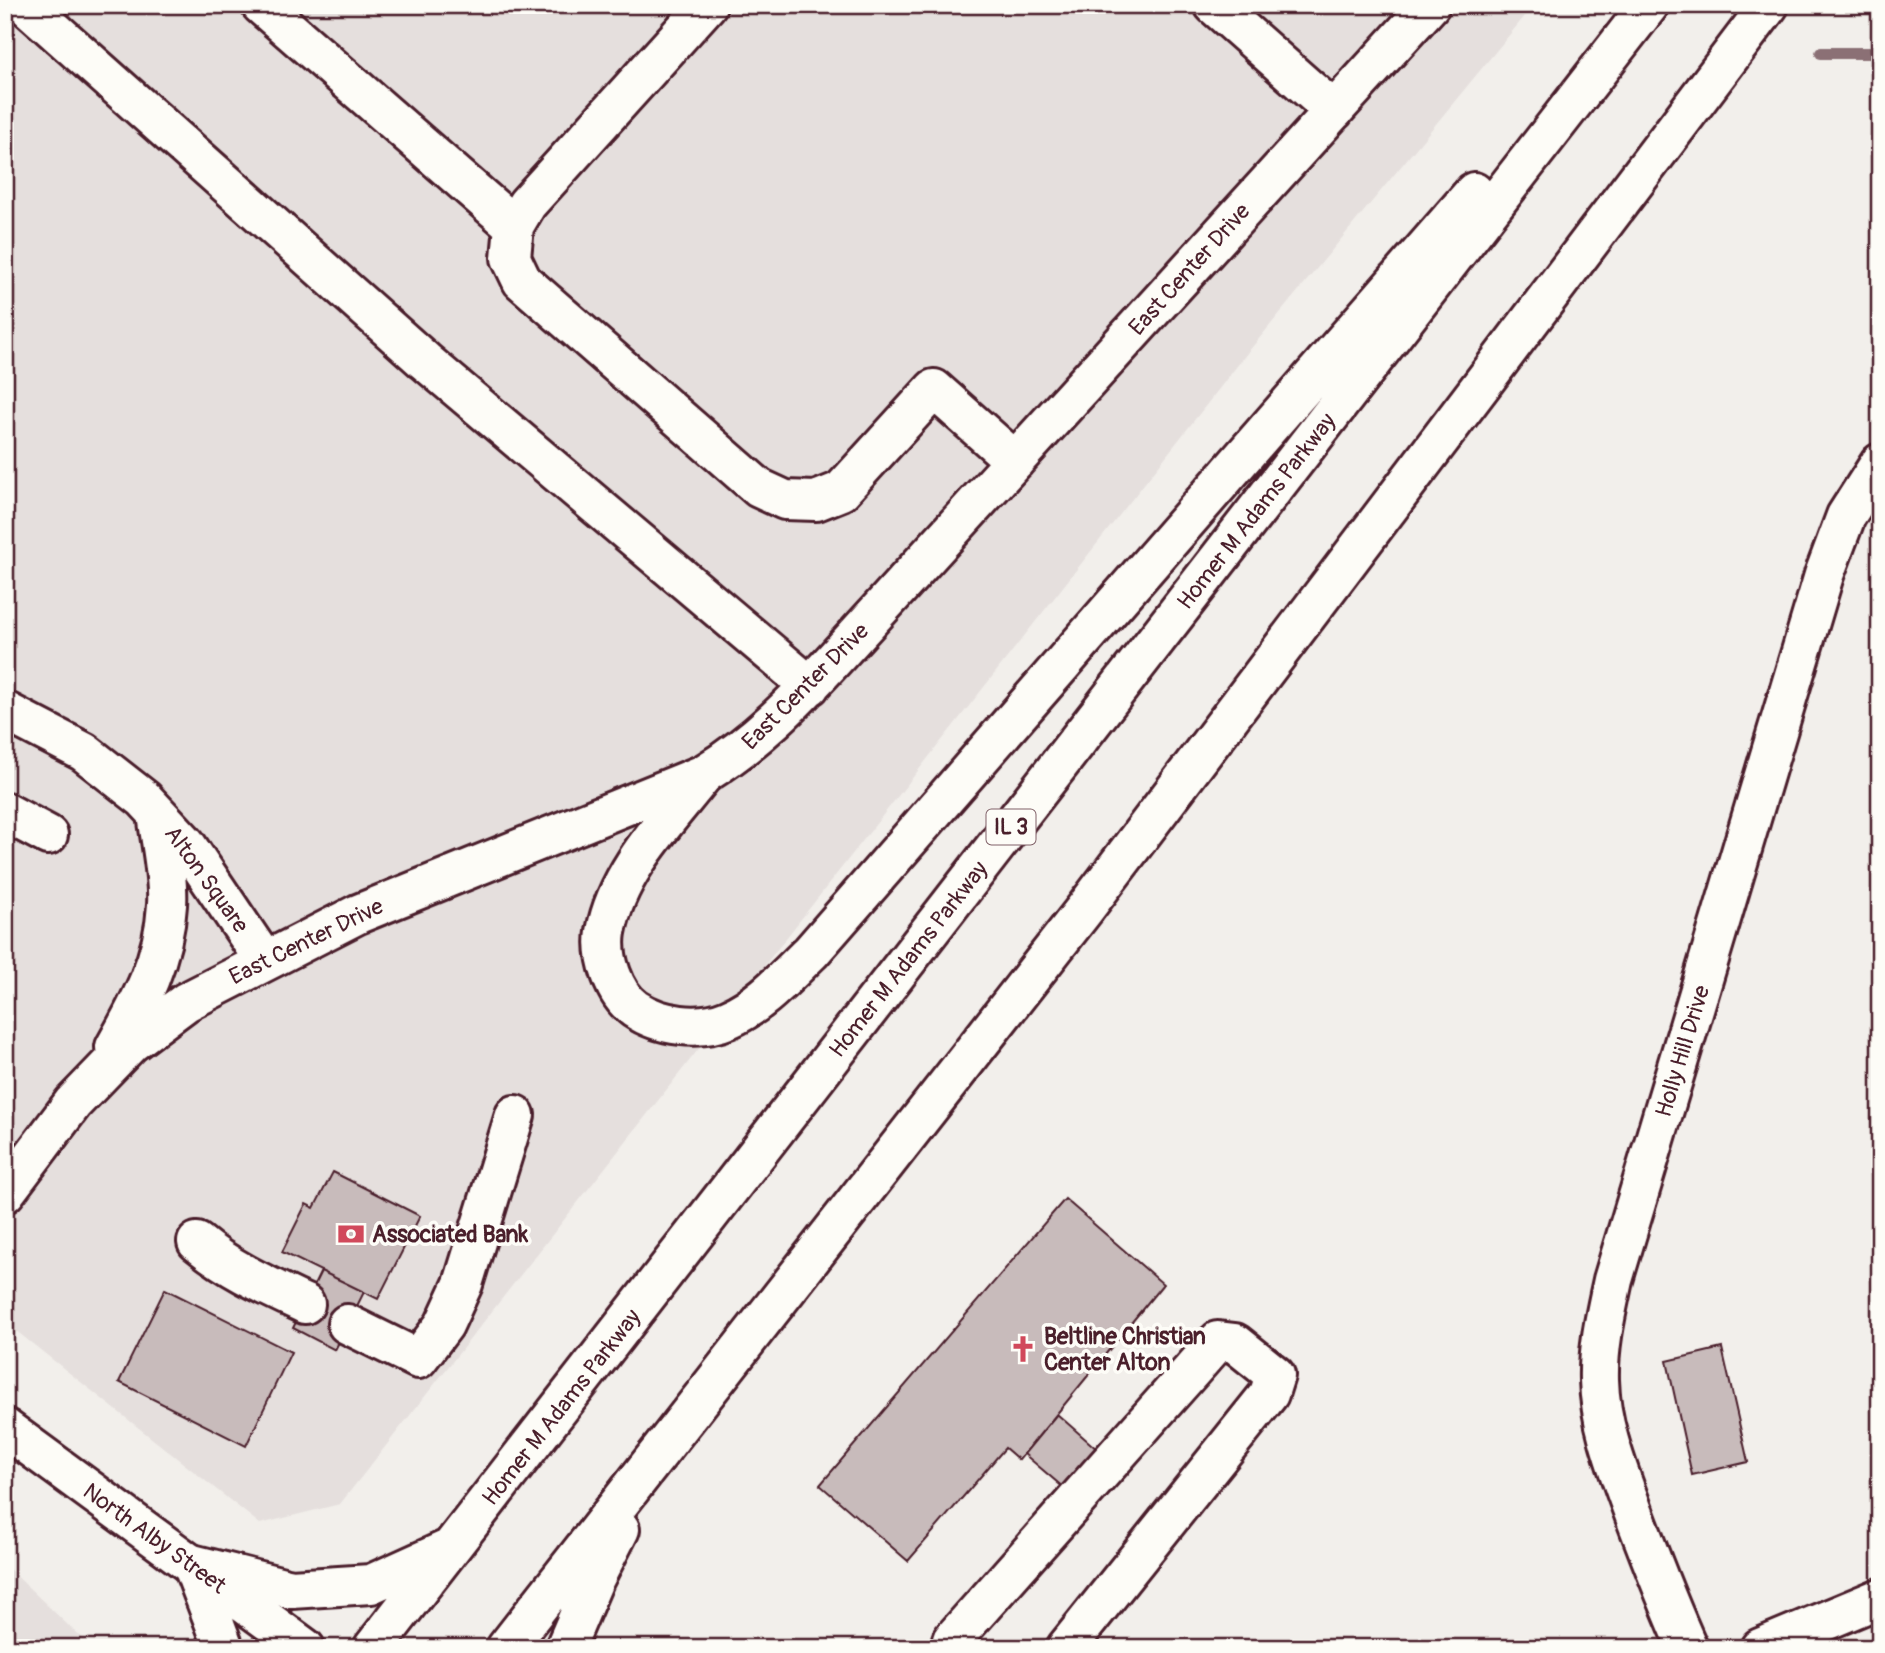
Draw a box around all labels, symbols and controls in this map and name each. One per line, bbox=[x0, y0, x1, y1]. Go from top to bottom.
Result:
street label: East Center Drive bbox=[1122, 197, 1257, 341]
street label: Homer M Adams Parkway bbox=[1171, 407, 1342, 615]
street label: East Center Drive bbox=[736, 616, 875, 756]
road number: IL 3 bbox=[986, 810, 1036, 844]
street label: Alton Square bbox=[158, 820, 256, 939]
street label: Homer M Adams Parkway bbox=[823, 855, 994, 1063]
street label: East Center Drive bbox=[224, 891, 389, 991]
street label: Holly Hill Drive bbox=[1649, 981, 1716, 1121]
bank icon: Associated Bank bbox=[336, 1219, 366, 1249]
place label: Associated Bank bbox=[372, 1220, 529, 1249]
street label: Homer M Adams Parkway bbox=[476, 1303, 647, 1511]
place label: Beltline Christian Center Alton bbox=[1044, 1322, 1206, 1377]
church icon: Beltline Christian Center Alton bbox=[1008, 1334, 1038, 1364]
street label: North Alby Street bbox=[77, 1477, 233, 1601]

